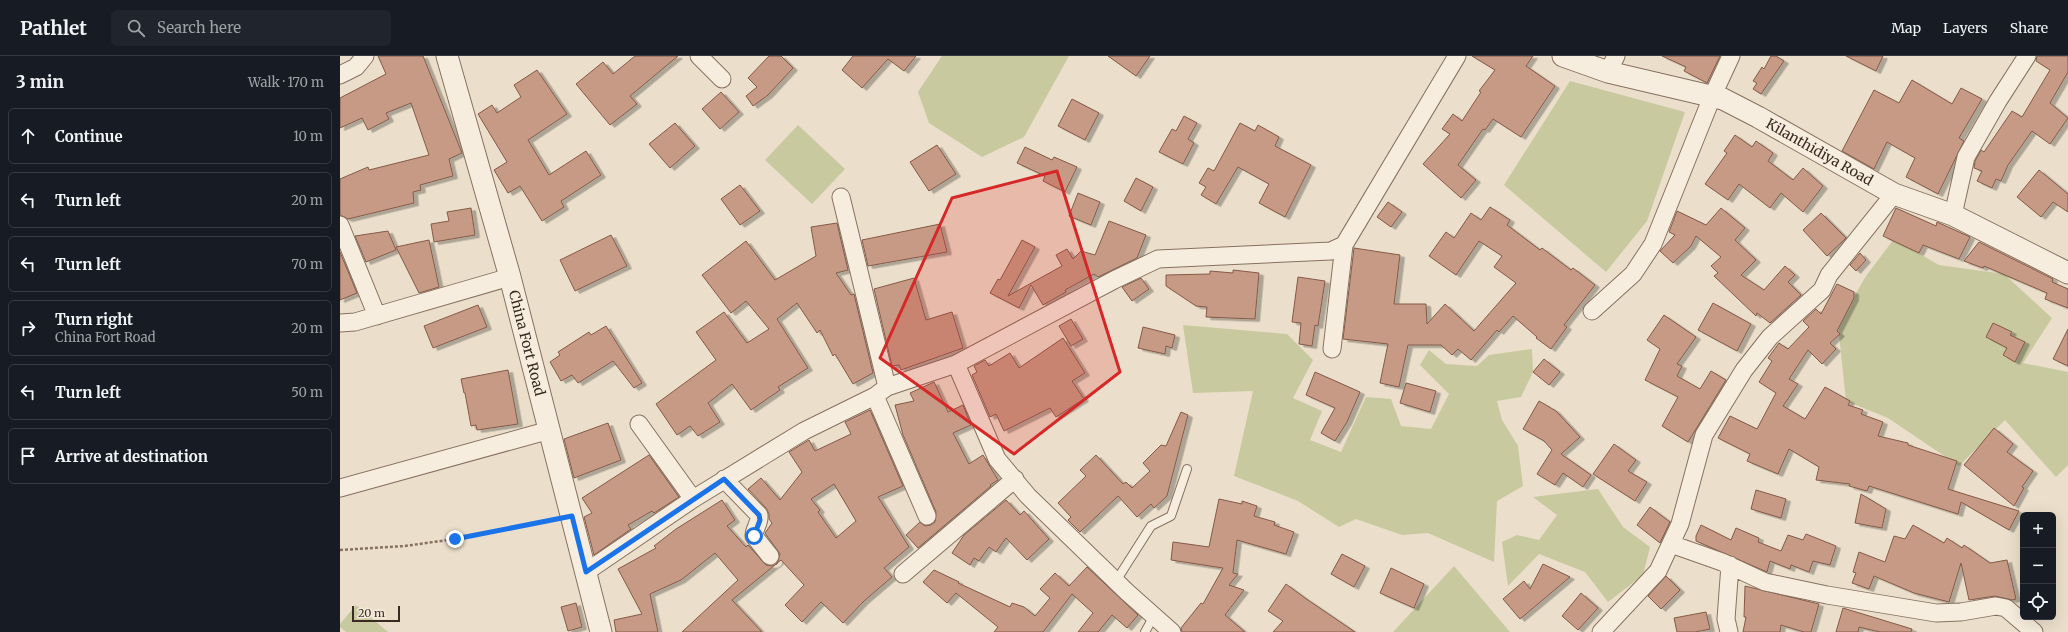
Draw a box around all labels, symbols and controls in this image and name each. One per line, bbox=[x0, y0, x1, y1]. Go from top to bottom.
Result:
search box bbox=[111, 10, 391, 46]
text: Pathlet bbox=[20, 16, 87, 40]
icon: search bbox=[125, 17, 147, 39]
text: Search here bbox=[157, 18, 241, 37]
text: Map bbox=[1891, 19, 1921, 37]
text: Layers bbox=[1943, 19, 1988, 37]
text: Share bbox=[2010, 19, 2048, 37]
text: 3 min bbox=[16, 71, 64, 93]
text: Walk · 170 m bbox=[248, 74, 324, 91]
street label: Kilanthidiya Road bbox=[1763, 114, 1877, 190]
icon: ahead bbox=[17, 125, 39, 147]
text: Continue bbox=[55, 127, 123, 146]
text: 10 m bbox=[293, 128, 323, 145]
icon: left bbox=[17, 189, 39, 211]
text: Turn left bbox=[55, 191, 121, 210]
text: 20 m bbox=[291, 192, 323, 209]
icon: left bbox=[17, 253, 39, 275]
text: Turn left bbox=[55, 255, 121, 274]
text: 70 m bbox=[292, 256, 323, 273]
street label: China Fort Road bbox=[505, 288, 549, 398]
text: Turn right bbox=[55, 310, 133, 329]
icon: right bbox=[17, 317, 39, 339]
text: 20 m bbox=[291, 320, 323, 337]
text: China Fort Road bbox=[55, 329, 155, 346]
icon: left bbox=[17, 381, 39, 403]
text: Turn left bbox=[55, 383, 121, 402]
text: 50 m bbox=[291, 384, 323, 401]
icon: arrive bbox=[17, 445, 39, 467]
text: Arrive at destination bbox=[55, 447, 208, 466]
map controls bbox=[2020, 512, 2056, 620]
button: + bbox=[2020, 512, 2056, 548]
route start bbox=[745, 527, 763, 545]
route end bbox=[446, 530, 464, 548]
button: − bbox=[2020, 548, 2056, 584]
button: locate bbox=[2020, 584, 2056, 620]
scale bar bbox=[352, 604, 400, 623]
text: 20 m bbox=[358, 606, 385, 620]

